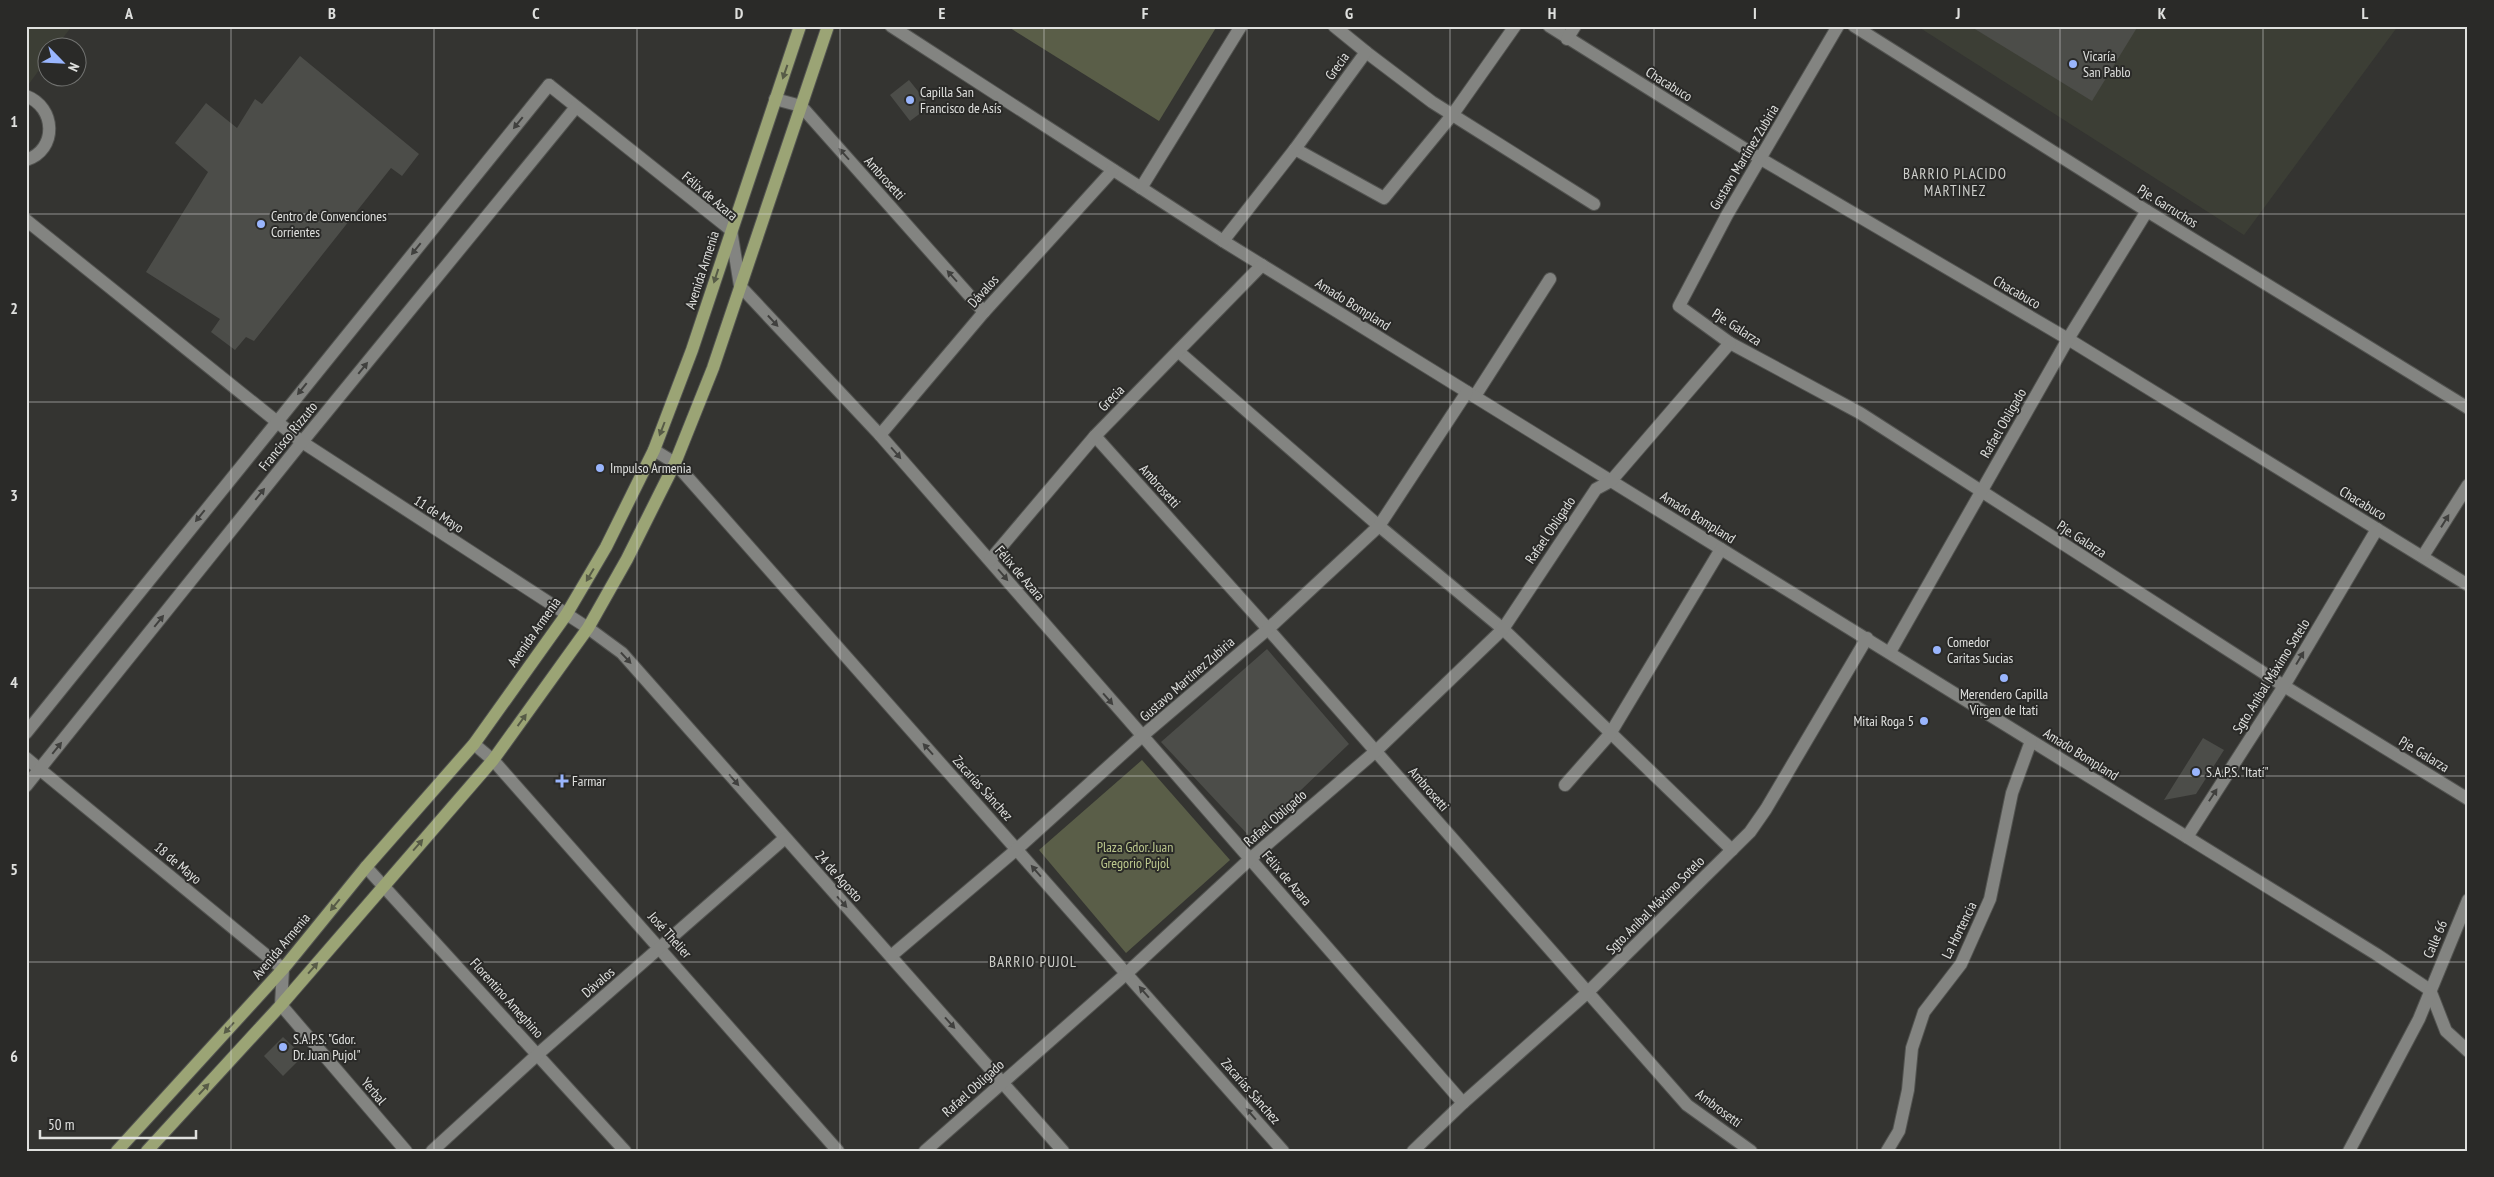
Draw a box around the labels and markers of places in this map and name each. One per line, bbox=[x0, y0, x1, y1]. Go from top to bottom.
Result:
place label: Vicaría San Pablo bbox=[2082, 47, 2131, 81]
marker: Vicaría San Pablo bbox=[2067, 58, 2079, 70]
place label: Capilla San Francisco de Asís bbox=[920, 83, 1002, 117]
marker: Capilla San Francisco de Asís bbox=[904, 94, 916, 106]
place label: Centro de Convenciones Corrientes bbox=[271, 207, 387, 241]
marker: Centro de Convenciones Corrientes bbox=[255, 218, 267, 230]
place label: Impulso Armenia bbox=[610, 459, 691, 477]
marker: Impulso Armenia bbox=[594, 462, 606, 474]
place label: Comedor Caritas Sucias bbox=[1947, 633, 2014, 667]
marker: Comedor Caritas Sucias bbox=[1931, 644, 1943, 656]
marker: Merendero Capilla Virgen de Itati bbox=[1998, 672, 2010, 684]
place label: Merendero Capilla Virgen de Itati bbox=[1960, 685, 2048, 719]
place label: Mitai Roga 5 bbox=[1853, 712, 1914, 730]
marker: Mitai Roga 5 bbox=[1918, 715, 1930, 727]
place label: S.A.P.S. "Itatí" bbox=[2206, 763, 2269, 781]
marker: S.A.P.S. "Itatí" bbox=[2190, 766, 2202, 778]
place label: Farmar bbox=[572, 772, 606, 790]
marker: Farmar bbox=[556, 775, 568, 787]
place label: S.A.P.S. "Gdor. Dr. Juan Pujol" bbox=[293, 1030, 361, 1064]
marker: S.A.P.S. "Gdor. Dr. Juan Pujol" bbox=[277, 1041, 289, 1053]

